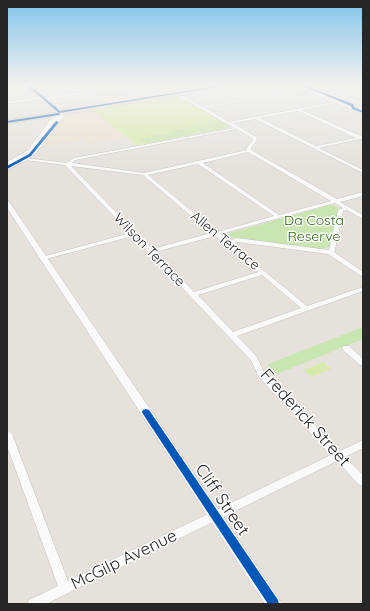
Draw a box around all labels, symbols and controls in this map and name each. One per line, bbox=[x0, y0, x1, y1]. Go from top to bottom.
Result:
street label: Allen Terrace bbox=[187, 208, 263, 274]
street label: Wilson Terrace bbox=[110, 210, 188, 290]
park label: Da Costa Reserve bbox=[284, 213, 344, 246]
street label: Frederick Street bbox=[256, 365, 354, 471]
street label: Cliff Street bbox=[191, 460, 253, 540]
street label: McGilp Avenue bbox=[68, 526, 180, 594]

